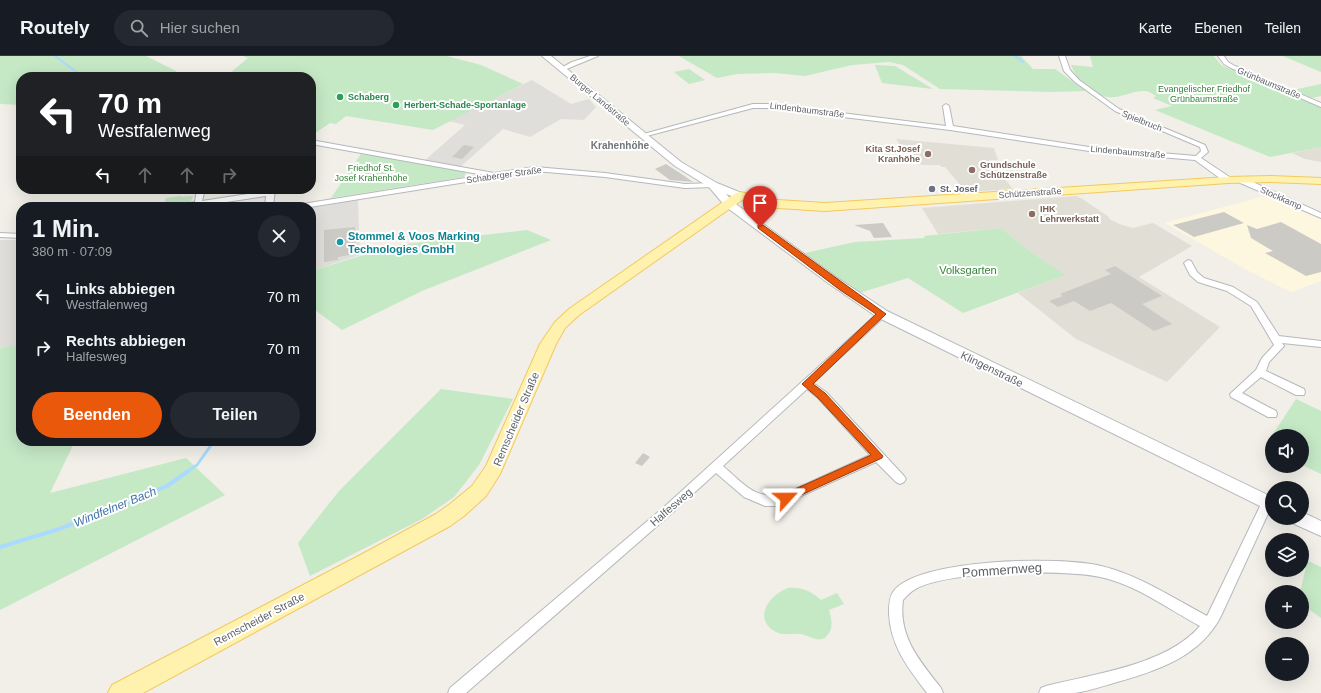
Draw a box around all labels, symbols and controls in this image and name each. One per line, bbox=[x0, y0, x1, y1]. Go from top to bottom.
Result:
search box bbox=[114, 10, 394, 46]
text: Routely bbox=[20, 17, 90, 38]
icon: search bbox=[128, 17, 150, 39]
text: Hier suchen bbox=[160, 19, 240, 36]
text: Karte bbox=[1139, 20, 1172, 36]
text: Ebenen bbox=[1194, 20, 1242, 36]
text: Teilen bbox=[1264, 20, 1301, 36]
street label: Grünbaumstraße bbox=[1236, 65, 1302, 101]
street label: Burger Landstraße bbox=[568, 72, 632, 128]
park label: Evangelischer Friedhof Grünbaumstraße bbox=[1158, 84, 1251, 104]
icon: left bbox=[32, 88, 84, 140]
text: 70 m bbox=[98, 88, 162, 119]
marker: Schaberg bbox=[335, 92, 345, 102]
place label: Schaberg bbox=[348, 92, 389, 102]
marker: Herbert-Schade-Sportanlage bbox=[391, 100, 401, 110]
place label: Herbert-Schade-Sportanlage bbox=[404, 100, 526, 110]
street label: Lindenbaumstraße bbox=[769, 100, 845, 120]
street label: Spielbruch bbox=[1120, 108, 1164, 134]
text: Westfalenweg bbox=[98, 121, 211, 141]
district label: Krahenhöhe bbox=[591, 140, 650, 151]
place label: Kita St.Josef Kranhöhe bbox=[865, 144, 921, 164]
street label: Lindenbaumstraße bbox=[1090, 144, 1166, 160]
marker: Kita St.Josef Kranhöhe bbox=[923, 149, 933, 159]
place label: Grundschule Schützenstraße bbox=[980, 160, 1047, 180]
park label: Friedhof St. Josef Krahenhöhe bbox=[334, 163, 408, 183]
icon: left bbox=[92, 164, 114, 186]
icon: ahead bbox=[134, 164, 156, 186]
icon: ahead bbox=[176, 164, 198, 186]
icon: right bbox=[218, 164, 240, 186]
street label: Schaberger Straße bbox=[466, 165, 542, 185]
marker: Grundschule Schützenstraße bbox=[967, 165, 977, 175]
marker: St. Josef bbox=[927, 184, 937, 194]
place label: St. Josef bbox=[940, 184, 979, 194]
street label: Stockkamp bbox=[1259, 184, 1303, 212]
pin bbox=[743, 186, 777, 227]
street label: Schützenstraße bbox=[998, 186, 1062, 200]
icon: arrive bbox=[749, 192, 771, 214]
place label: IHK Lehrwerkstatt bbox=[1040, 204, 1099, 224]
marker: IHK Lehrwerkstatt bbox=[1027, 209, 1037, 219]
text: 1 Min. bbox=[32, 215, 100, 242]
button: close bbox=[258, 215, 300, 257]
place label: Stommel & Voos Marking Technologies GmbH bbox=[348, 230, 480, 255]
marker: Stommel & Voos Marking Technologies GmbH bbox=[335, 237, 345, 247]
text: 380 m · 07:09 bbox=[32, 244, 112, 259]
park label: Volksgarten bbox=[939, 264, 997, 276]
text: Links abbiegen bbox=[66, 280, 175, 297]
icon: left bbox=[32, 285, 54, 307]
text: 70 m bbox=[267, 288, 300, 305]
text: Westfalenweg bbox=[66, 297, 147, 312]
text: Rechts abbiegen bbox=[66, 332, 186, 349]
icon: right bbox=[32, 337, 54, 359]
text: 70 m bbox=[267, 340, 300, 357]
text: Halfesweg bbox=[66, 349, 127, 364]
street label: Klingenstraße bbox=[959, 349, 1025, 389]
street label: Remscheider Straße bbox=[491, 370, 541, 468]
button: Beenden bbox=[32, 392, 162, 438]
button: Teilen bbox=[170, 392, 300, 438]
map controls bbox=[1265, 429, 1309, 681]
button: sound bbox=[1265, 429, 1309, 473]
position arrow bbox=[765, 477, 807, 519]
button: search bbox=[1265, 481, 1309, 525]
water label: Windfelner Bach bbox=[72, 484, 159, 530]
street label: Halfesweg bbox=[648, 486, 694, 528]
button: layers bbox=[1265, 533, 1309, 577]
street label: Pommernweg bbox=[961, 560, 1043, 580]
button: + bbox=[1265, 585, 1309, 629]
street label: Remscheider Straße bbox=[212, 590, 306, 648]
button: − bbox=[1265, 637, 1309, 681]

